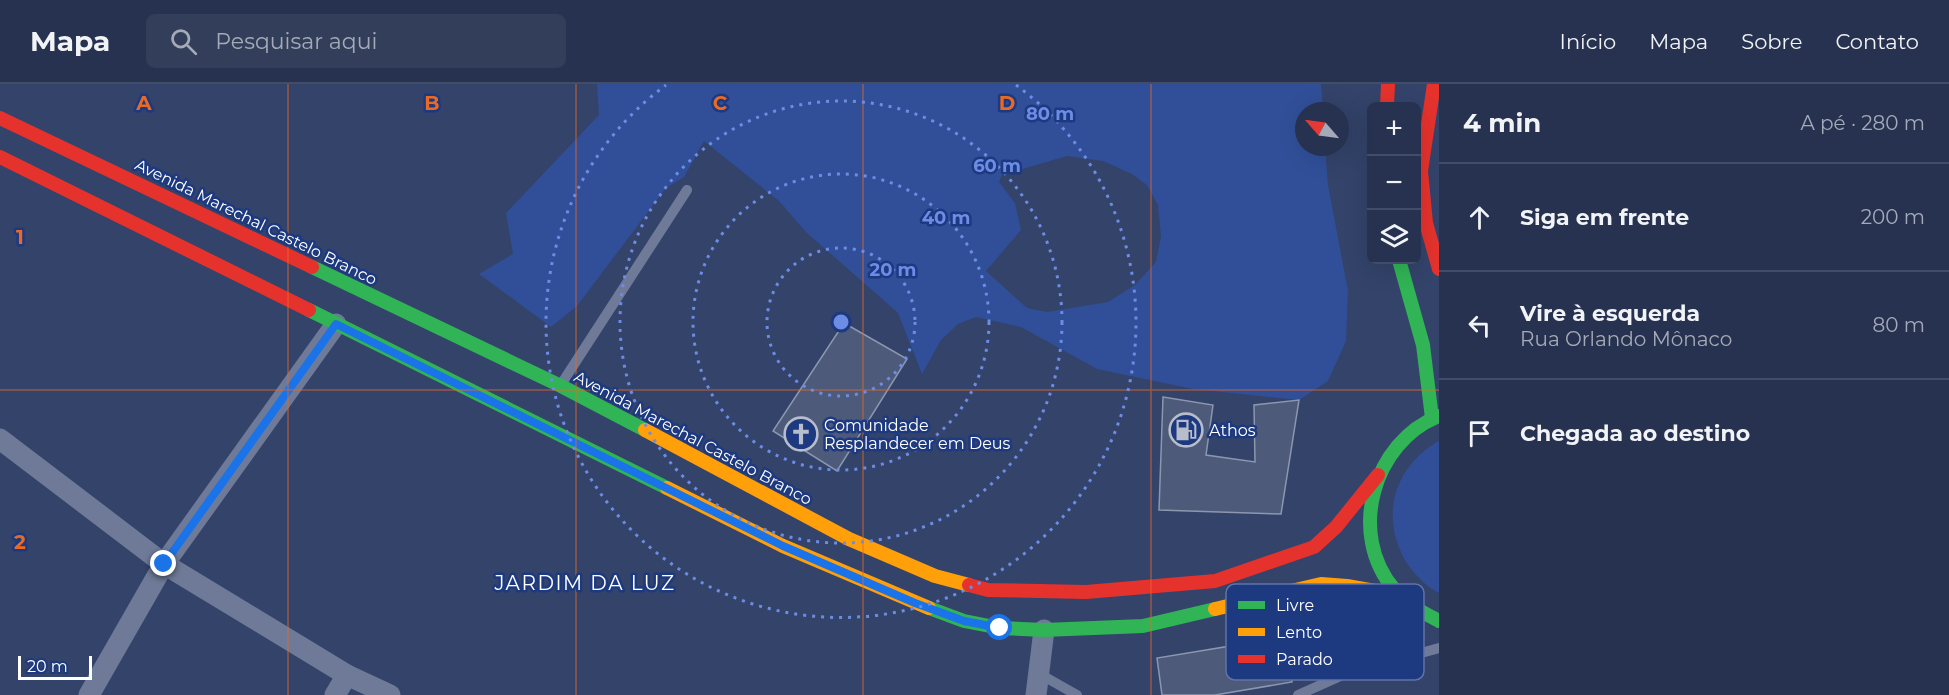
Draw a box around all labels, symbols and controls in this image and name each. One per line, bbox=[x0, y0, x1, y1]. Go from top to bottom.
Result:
search box bbox=[146, 14, 566, 68]
text: Mapa bbox=[30, 24, 110, 58]
icon: search bbox=[167, 25, 200, 58]
text: Pesquisar aqui bbox=[215, 28, 377, 55]
text: Início bbox=[1560, 29, 1616, 54]
text: Mapa bbox=[1649, 29, 1708, 54]
text: Sobre bbox=[1741, 29, 1802, 54]
text: Contato bbox=[1835, 29, 1919, 54]
text: A bbox=[135, 91, 152, 115]
text: B bbox=[424, 91, 440, 115]
text: C bbox=[713, 91, 728, 115]
text: D bbox=[999, 91, 1015, 115]
north arrow bbox=[1295, 102, 1349, 156]
map controls bbox=[1367, 102, 1421, 264]
button: + bbox=[1367, 102, 1421, 156]
text: 80 m bbox=[1026, 103, 1074, 125]
text: 4 min bbox=[1463, 107, 1541, 139]
text: A pé · 280 m bbox=[1800, 111, 1925, 135]
street label: Avenida Marechal Castelo Branco bbox=[132, 155, 380, 289]
text: 60 m bbox=[973, 155, 1021, 177]
button: − bbox=[1367, 156, 1421, 210]
icon: ahead bbox=[1463, 201, 1496, 234]
text: Siga em frente bbox=[1520, 204, 1689, 231]
text: 200 m bbox=[1861, 205, 1925, 229]
text: 40 m bbox=[922, 207, 970, 229]
button: layers bbox=[1367, 210, 1421, 264]
text: 1 bbox=[16, 225, 24, 249]
text: 20 m bbox=[870, 259, 916, 281]
text: Vire à esquerda bbox=[1520, 300, 1700, 327]
icon: left bbox=[1463, 309, 1496, 342]
centre of rings bbox=[831, 312, 851, 332]
text: 80 m bbox=[1873, 313, 1925, 337]
text: Rua Orlando Mônaco bbox=[1520, 327, 1732, 351]
street label: Avenida Marechal Castelo Branco bbox=[571, 367, 815, 509]
fuel station icon: Athos bbox=[1168, 412, 1204, 448]
church icon: Comunidade Resplandecer em Deus bbox=[783, 416, 819, 452]
place label: Comunidade Resplandecer em Deus bbox=[824, 416, 1011, 453]
icon: arrive bbox=[1463, 417, 1496, 450]
text: Chegada ao destino bbox=[1520, 420, 1750, 447]
place label: Athos bbox=[1209, 421, 1256, 440]
text: 2 bbox=[14, 530, 26, 554]
route end bbox=[150, 550, 176, 576]
district label: JARDIM DA LUZ bbox=[493, 571, 676, 595]
legend bbox=[1226, 584, 1424, 680]
text: Livre bbox=[1276, 596, 1314, 615]
route start bbox=[986, 614, 1012, 640]
text: Lento bbox=[1276, 623, 1322, 642]
text: Parado bbox=[1276, 650, 1333, 669]
scale bar bbox=[18, 653, 92, 680]
text: 20 m bbox=[27, 657, 68, 676]

